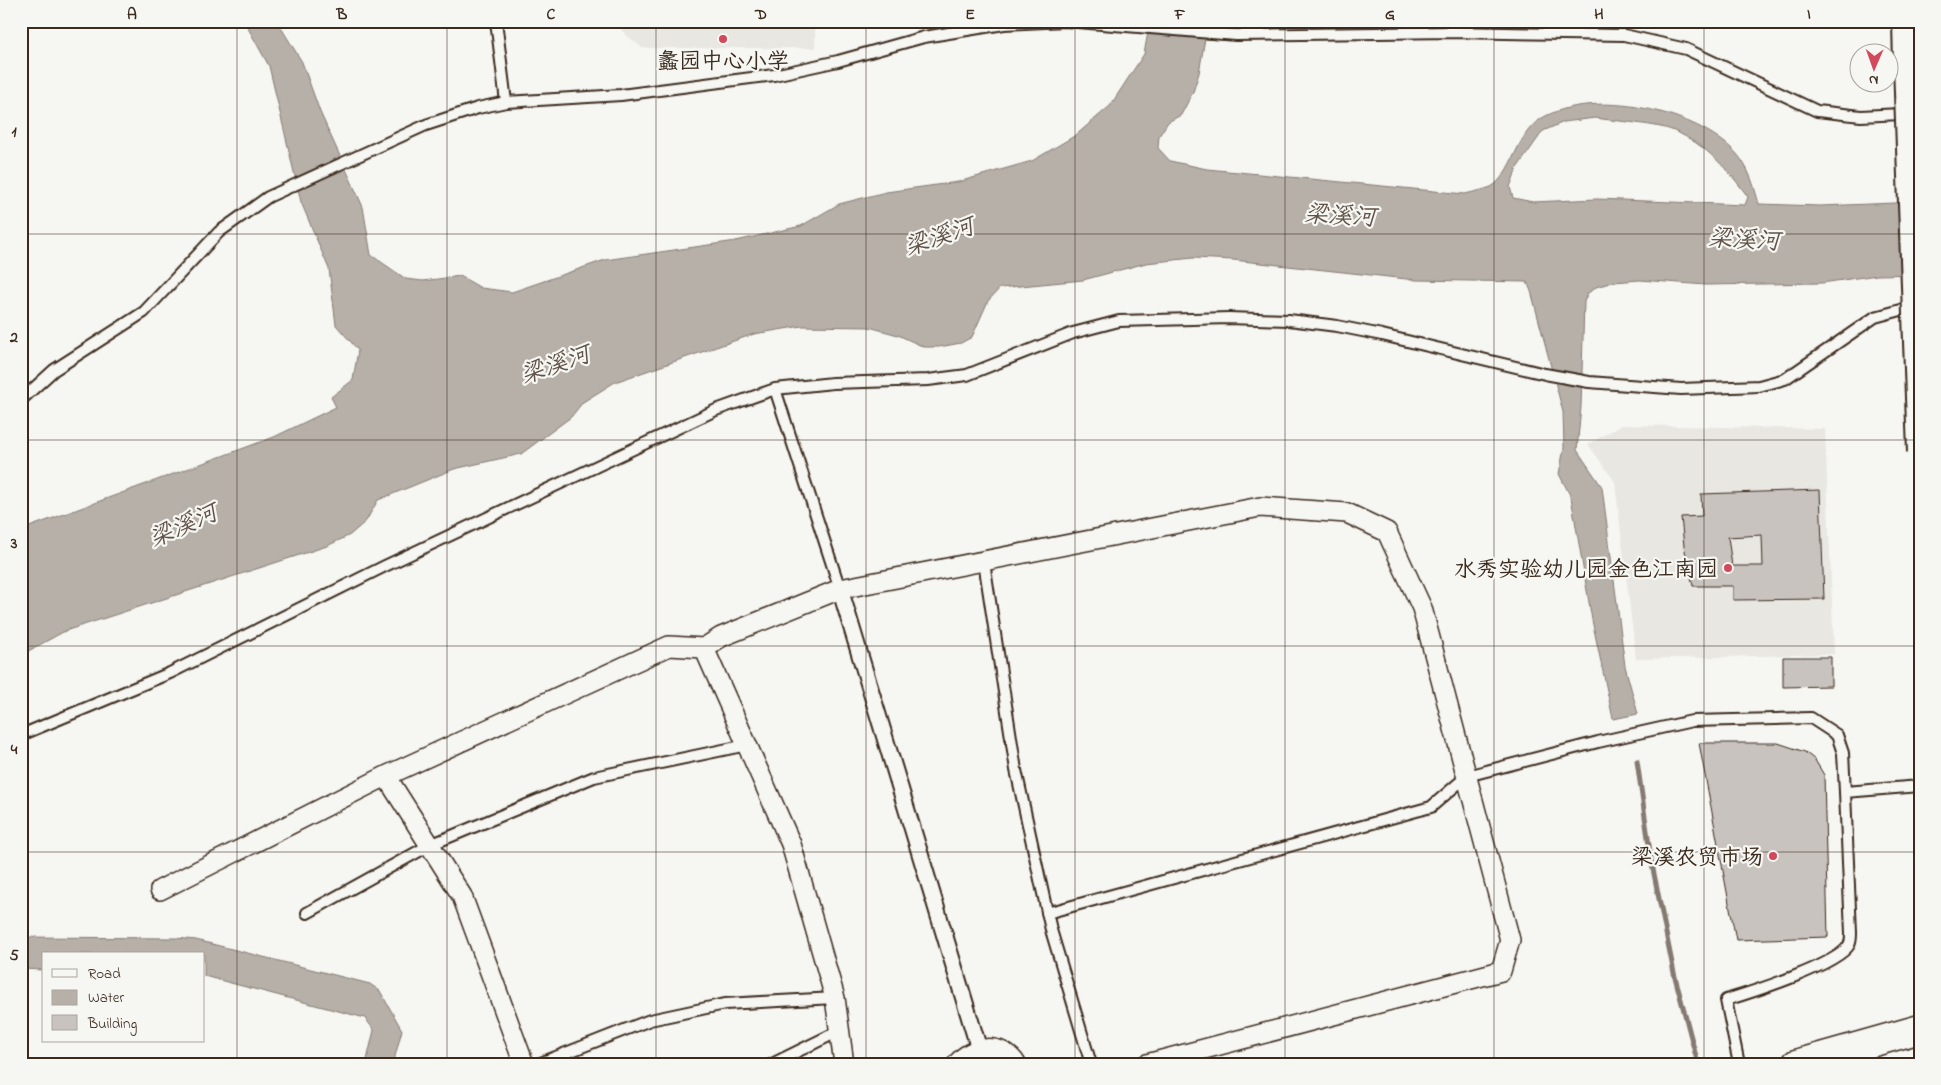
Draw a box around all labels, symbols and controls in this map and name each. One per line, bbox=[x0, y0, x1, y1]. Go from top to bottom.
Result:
text: A bbox=[127, 3, 137, 27]
text: B bbox=[336, 3, 348, 27]
text: C bbox=[547, 3, 556, 27]
text: D bbox=[754, 3, 767, 27]
text: E bbox=[965, 3, 975, 27]
text: F bbox=[1174, 3, 1186, 27]
text: G bbox=[1385, 3, 1395, 27]
text: H bbox=[1594, 3, 1604, 27]
text: I bbox=[1807, 3, 1811, 27]
marker: 蠡园中心小学 bbox=[717, 33, 729, 45]
north arrow bbox=[1848, 42, 1898, 92]
place label: 蠡园中心小学 bbox=[657, 47, 789, 79]
text: N bbox=[1869, 69, 1879, 90]
text: 1 bbox=[11, 120, 17, 144]
water label: 梁溪河 bbox=[1303, 198, 1381, 237]
water label: 梁溪河 bbox=[900, 209, 983, 267]
water label: 梁溪河 bbox=[1707, 222, 1785, 261]
text: 2 bbox=[9, 326, 18, 350]
water label: 梁溪河 bbox=[516, 337, 599, 395]
water label: 梁溪河 bbox=[144, 495, 228, 558]
text: 3 bbox=[10, 532, 18, 556]
place label: 水秀实验幼儿园金色江南园 bbox=[1454, 555, 1718, 587]
marker: 水秀实验幼儿园金色江南园 bbox=[1722, 562, 1734, 574]
text: 4 bbox=[10, 738, 18, 762]
place label: 梁溪农贸市场 bbox=[1631, 843, 1763, 875]
marker: 梁溪农贸市场 bbox=[1767, 850, 1779, 862]
text: 5 bbox=[9, 944, 19, 968]
legend bbox=[42, 952, 205, 1042]
text: Road bbox=[88, 963, 121, 985]
text: Water bbox=[88, 987, 124, 1009]
text: Building bbox=[87, 1013, 137, 1036]

